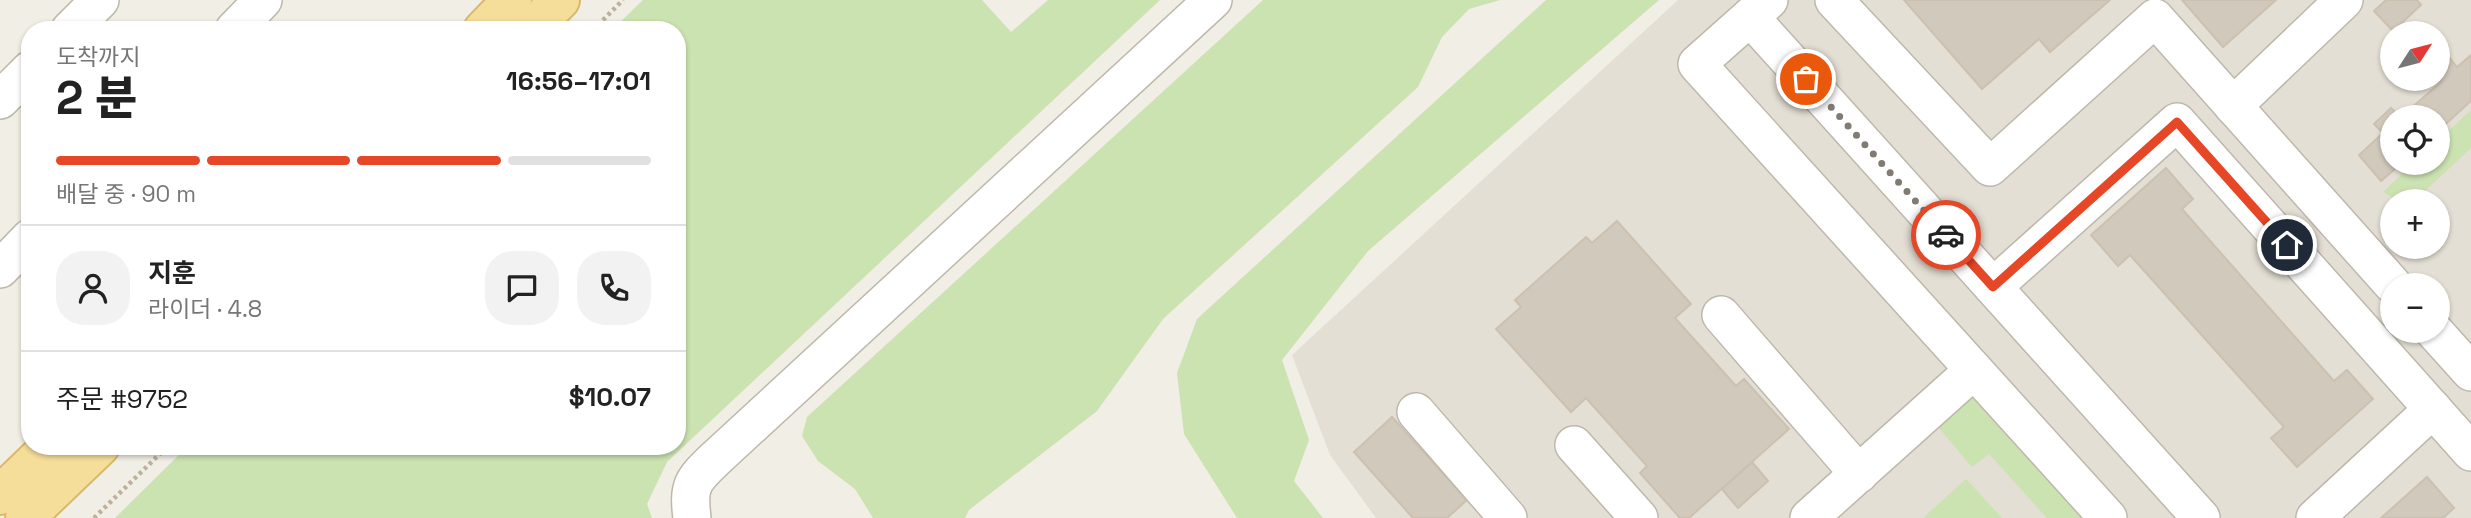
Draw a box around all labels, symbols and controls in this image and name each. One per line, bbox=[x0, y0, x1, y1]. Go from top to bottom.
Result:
north arrow bbox=[2380, 21, 2450, 91]
map controls bbox=[2380, 21, 2450, 343]
text: 도착까지 bbox=[56, 42, 141, 72]
pin bbox=[1776, 49, 1836, 109]
icon: bag bbox=[1787, 60, 1825, 98]
text: 16:56–17:01 bbox=[506, 64, 651, 98]
text: 2 분 bbox=[56, 69, 137, 127]
button: locate bbox=[2380, 105, 2450, 175]
text: 배달 중 · 90 m bbox=[56, 179, 196, 209]
button: + bbox=[2380, 189, 2450, 259]
courier bbox=[1911, 200, 1981, 270]
pin bbox=[2257, 215, 2317, 275]
icon: car bbox=[1927, 216, 1965, 254]
icon: home bbox=[2268, 226, 2306, 264]
button: person bbox=[56, 251, 130, 325]
button: chat bbox=[485, 251, 559, 325]
button: phone bbox=[577, 251, 651, 325]
text: 지훈 bbox=[148, 256, 196, 290]
button: − bbox=[2380, 273, 2450, 343]
text: 라이더 · 4.8 bbox=[148, 294, 262, 324]
text: $10.07 bbox=[569, 380, 651, 414]
text: 주문 #9752 bbox=[56, 382, 188, 416]

